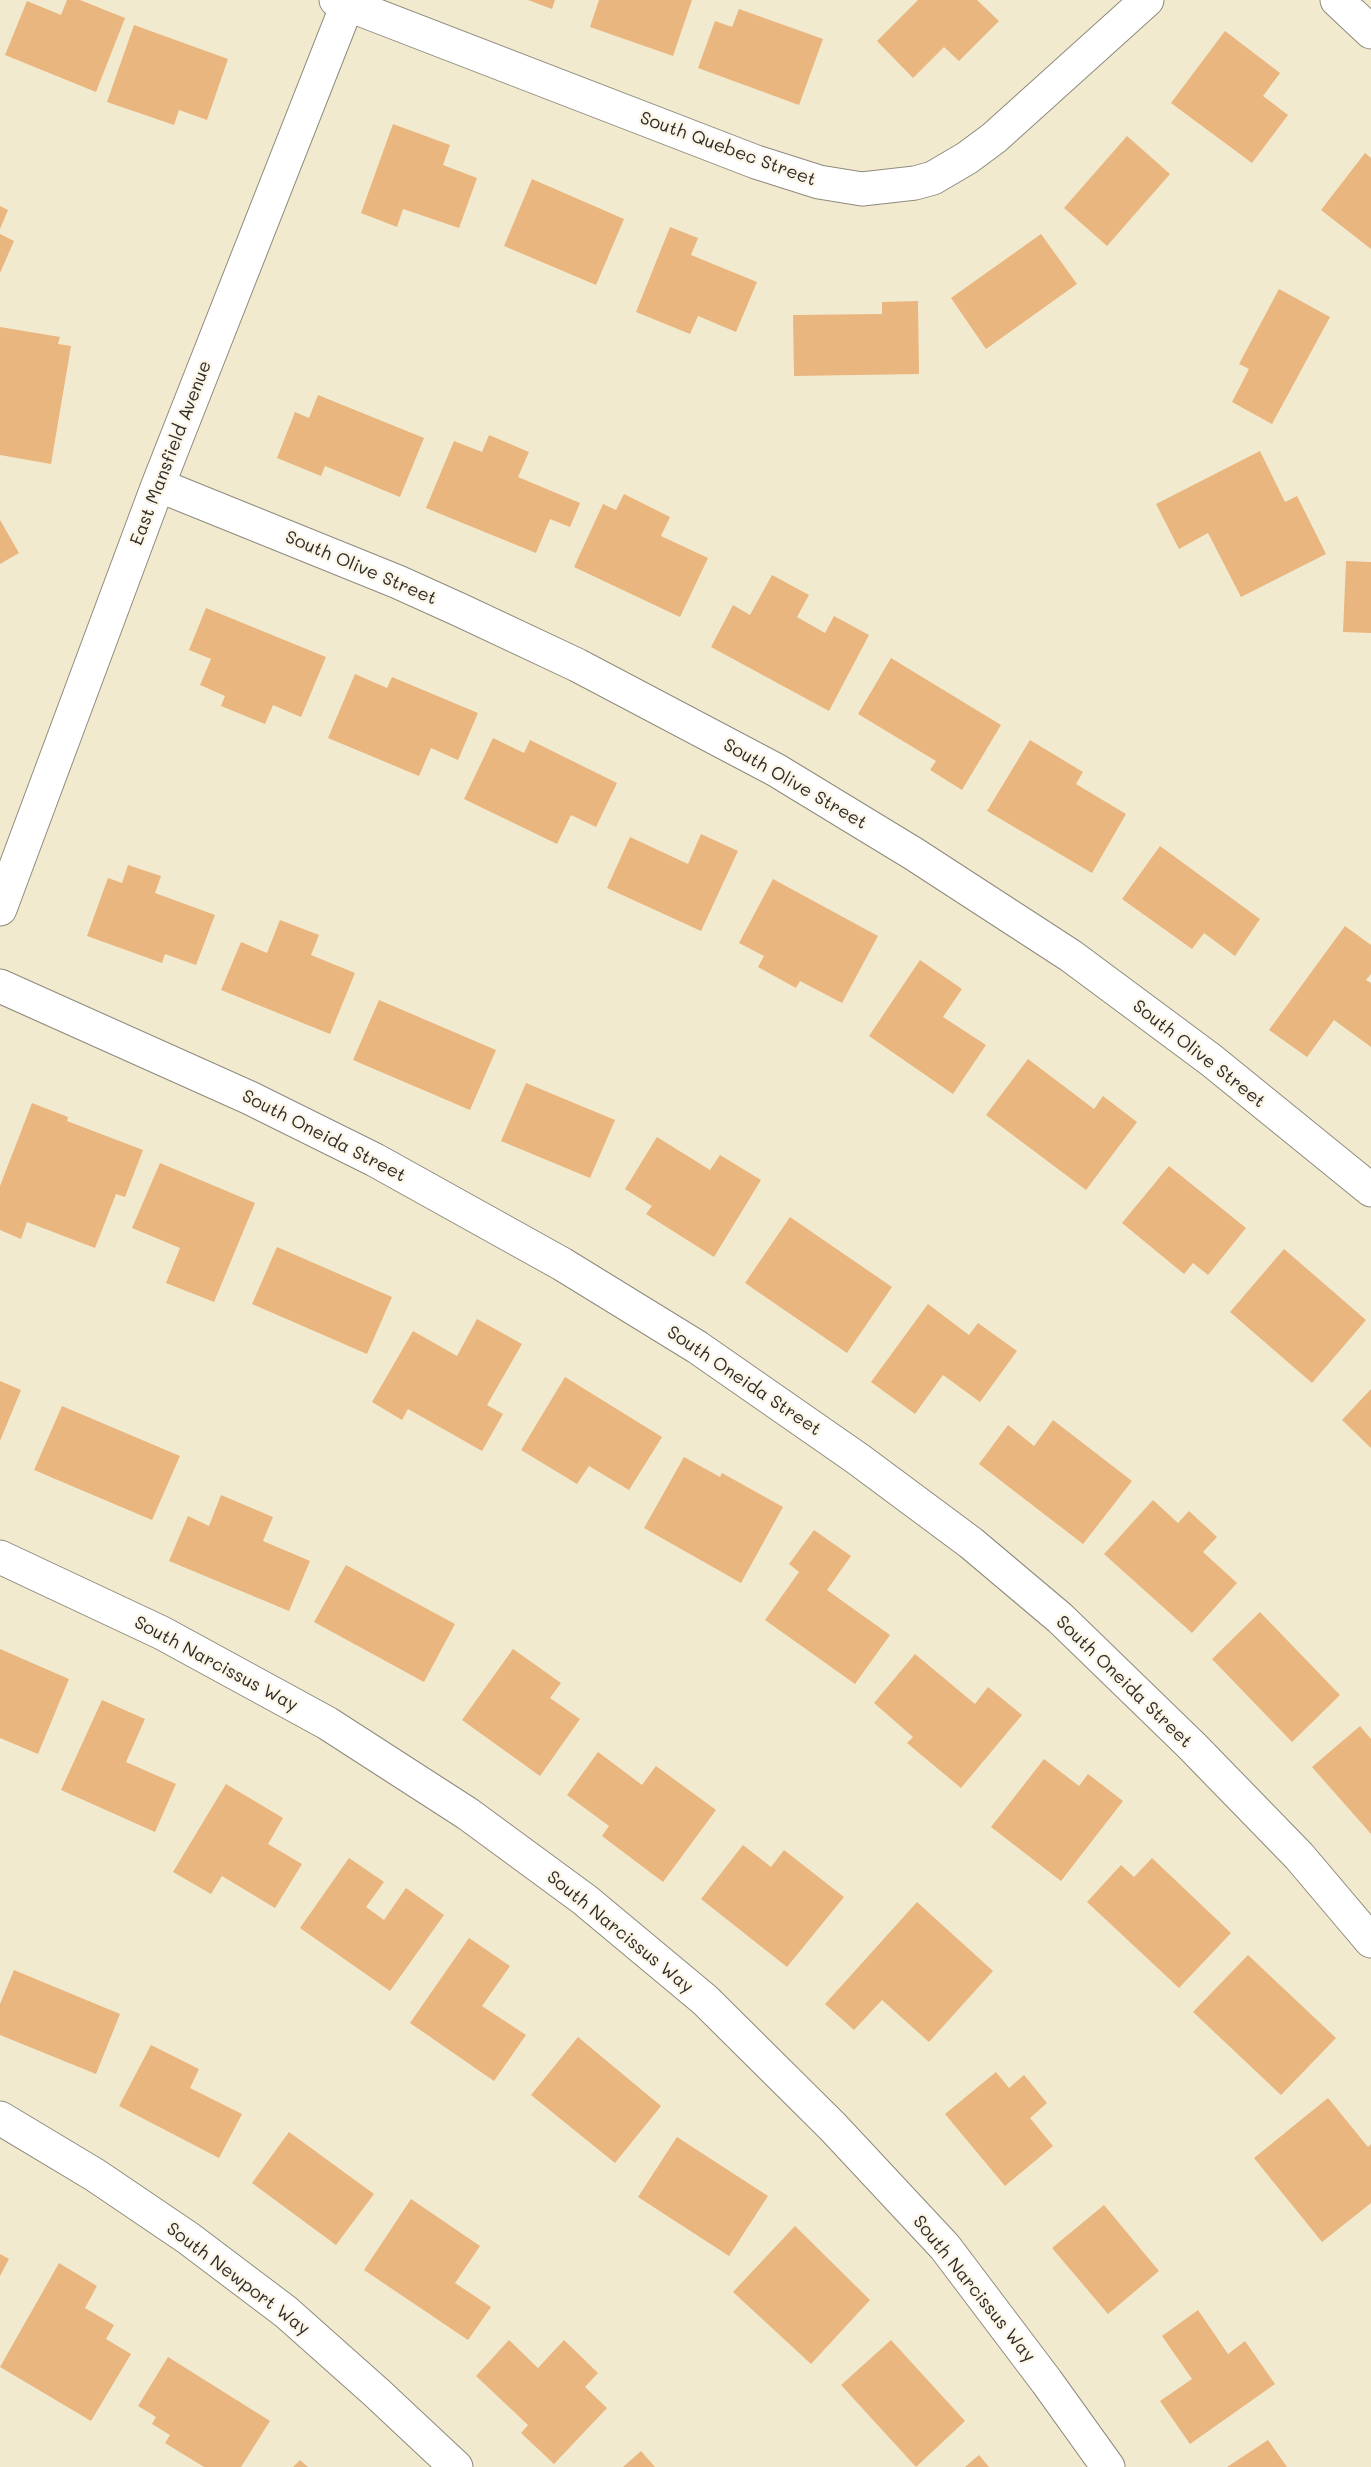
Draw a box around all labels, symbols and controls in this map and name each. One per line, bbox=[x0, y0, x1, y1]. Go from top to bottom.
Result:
street label: South Quebec Street bbox=[637, 107, 819, 191]
street label: East Mansfield Avenue bbox=[126, 358, 216, 548]
street label: South Olive Street bbox=[282, 526, 440, 610]
street label: South Olive Street bbox=[719, 734, 871, 834]
street label: South Olive Street bbox=[1128, 995, 1270, 1113]
street label: South Oneida Street bbox=[238, 1085, 410, 1187]
street label: South Oneida Street bbox=[663, 1321, 825, 1441]
street label: South Oneida Street bbox=[1051, 1611, 1197, 1753]
street label: South Narcissus Way bbox=[130, 1612, 302, 1716]
street label: South Narcissus Way bbox=[542, 1866, 698, 1998]
street label: South Narcissus Way bbox=[908, 2211, 1040, 2367]
street label: South Newport Way bbox=[162, 2218, 314, 2340]

